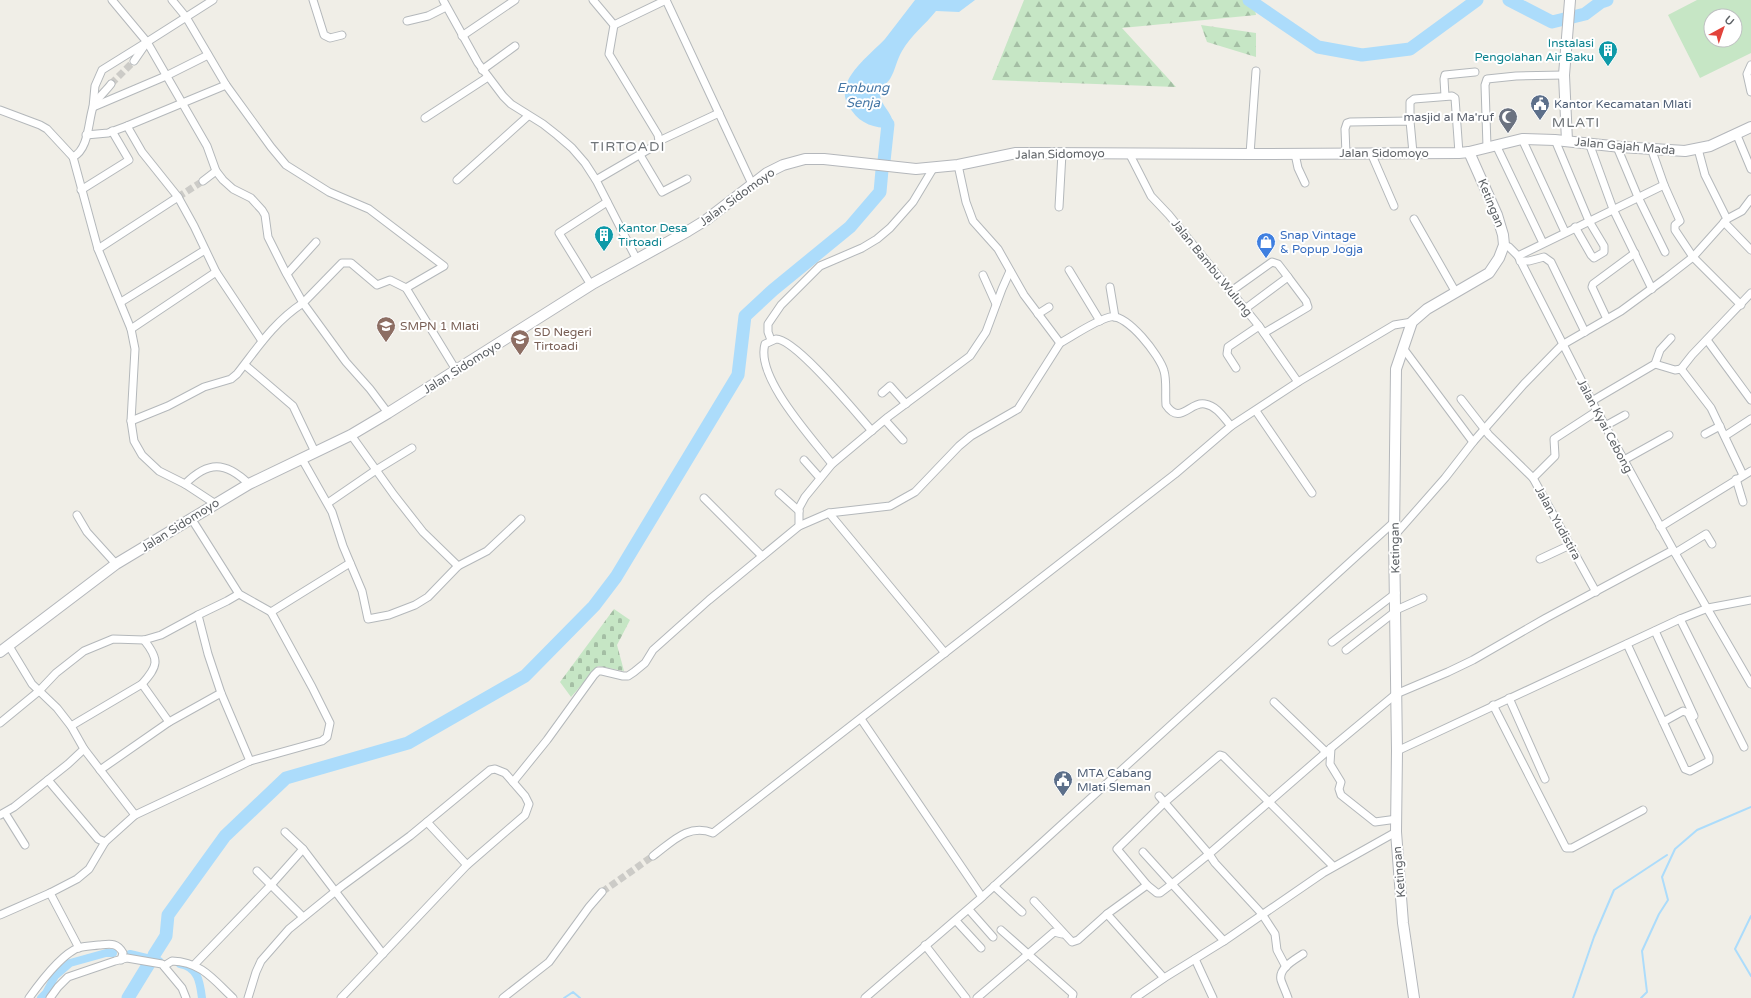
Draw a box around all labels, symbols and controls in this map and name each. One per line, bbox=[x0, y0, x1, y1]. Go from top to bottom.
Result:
north arrow bbox=[1703, 8, 1743, 48]
text: U bbox=[1722, 13, 1736, 28]
place label: Instalasi Pengolahan Air Baku bbox=[1474, 36, 1594, 64]
building icon: Instalasi Pengolahan Air Baku bbox=[1597, 39, 1619, 67]
water label: Embung Senja bbox=[837, 80, 890, 111]
public building icon: Kantor Kecamatan Mlati bbox=[1529, 93, 1551, 121]
place label: Kantor Kecamatan Mlati bbox=[1554, 97, 1691, 111]
mosque icon: masjid al Ma'ruf bbox=[1497, 106, 1519, 134]
place label: masjid al Ma'ruf bbox=[1403, 110, 1494, 124]
district label: MLATI bbox=[1552, 114, 1600, 131]
street label: Jalan Gajah Mada bbox=[1574, 135, 1676, 157]
district label: TIRTOADI bbox=[591, 138, 665, 155]
street label: Jalan Sidomoyo bbox=[1015, 146, 1105, 162]
street label: Jalan Sidomoyo bbox=[1339, 146, 1429, 160]
street label: Jalan Sidomoyo bbox=[697, 165, 777, 229]
street label: Ketingan bbox=[1475, 177, 1507, 229]
street label: Jalan Bambu Wulung bbox=[1169, 217, 1255, 319]
place label: Kantor Desa Tirtoadi bbox=[618, 221, 688, 249]
building icon: Kantor Desa Tirtoadi bbox=[593, 224, 615, 252]
place label: Snap Vintage & Popup Jogja bbox=[1280, 228, 1363, 256]
shop icon: Snap Vintage & Popup Jogja bbox=[1255, 231, 1277, 259]
school or university icon: SMPN 1 Mlati bbox=[375, 315, 397, 343]
place label: SMPN 1 Mlati bbox=[400, 319, 479, 333]
place label: SD Negeri Tirtoadi bbox=[534, 325, 592, 353]
school or university icon: SD Negeri Tirtoadi bbox=[509, 328, 531, 356]
street label: Jalan Sidomoyo bbox=[420, 337, 504, 397]
street label: Jalan Kyai Cebong bbox=[1574, 377, 1636, 475]
street label: Jalan Yudistira bbox=[1532, 484, 1584, 562]
street label: Jalan Sidomoyo bbox=[138, 495, 222, 555]
street label: Ketingan bbox=[1388, 522, 1402, 574]
place label: MTA Cabang Mlati Sleman bbox=[1077, 766, 1152, 794]
public building icon: MTA Cabang Mlati Sleman bbox=[1052, 769, 1074, 797]
street label: Ketingan bbox=[1390, 846, 1408, 898]

